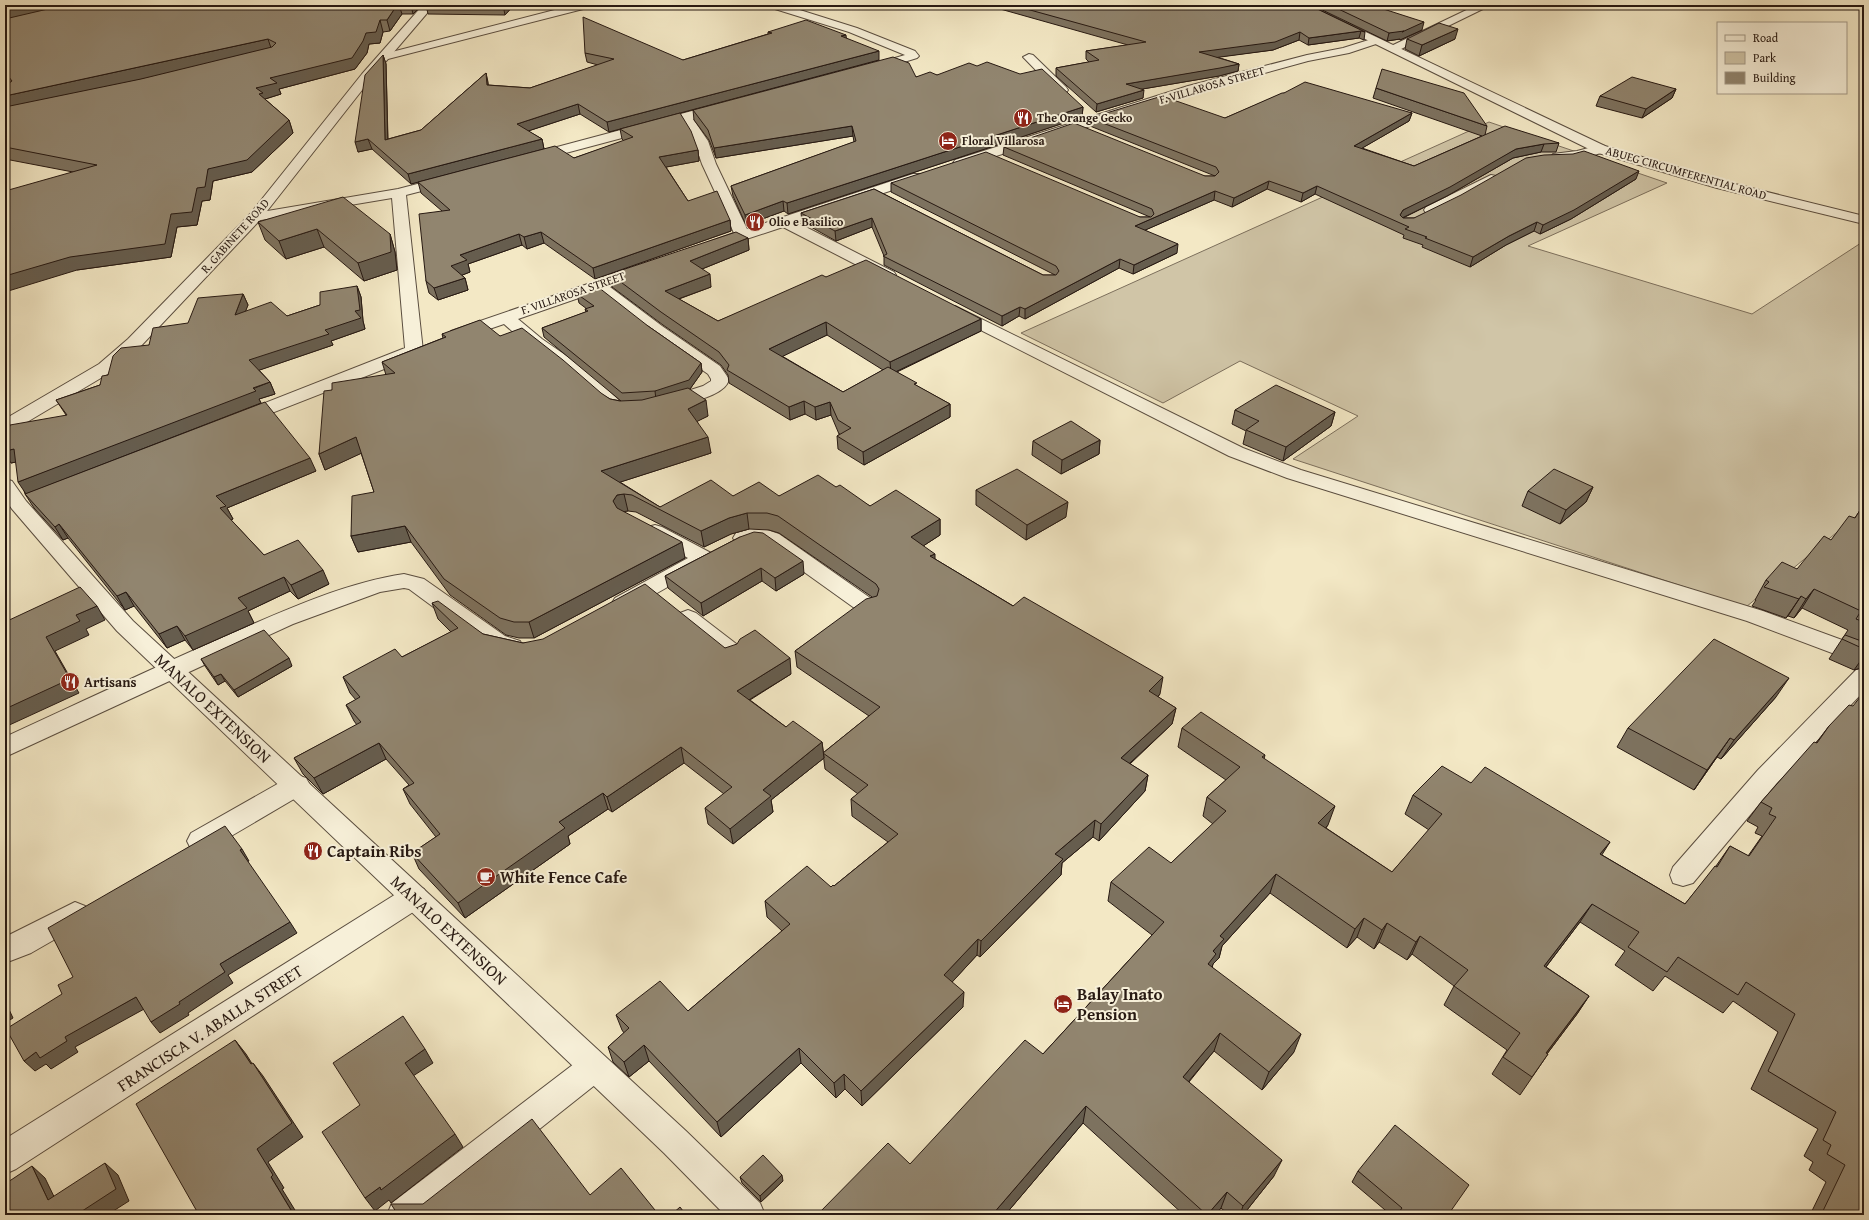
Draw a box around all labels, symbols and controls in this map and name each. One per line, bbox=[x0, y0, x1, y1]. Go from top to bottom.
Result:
legend bbox=[1717, 22, 1847, 94]
text: Road bbox=[1753, 29, 1779, 46]
text: Park bbox=[1753, 49, 1777, 66]
street label: F. VILLAROSA STREET bbox=[1157, 61, 1267, 108]
text: Building bbox=[1753, 69, 1796, 86]
restaurant icon: The Orange Gecko bbox=[1012, 107, 1034, 129]
place label: The Orange Gecko bbox=[1037, 109, 1133, 126]
hotel icon: Floral Villarosa bbox=[937, 130, 959, 152]
place label: Floral Villarosa bbox=[962, 132, 1045, 149]
street label: ABUEG CIRCUMFERENTIAL ROAD bbox=[1604, 141, 1769, 204]
street label: R. GABINETE ROAD bbox=[196, 195, 273, 277]
restaurant icon: Olio e Basilico bbox=[744, 211, 766, 233]
place label: Olio e Basilico bbox=[769, 213, 844, 230]
street label: F. VILLAROSA STREET bbox=[518, 267, 627, 318]
street label: MANALO EXTENSION bbox=[149, 647, 277, 768]
restaurant icon: Artisans bbox=[59, 671, 81, 693]
place label: Artisans bbox=[84, 672, 137, 692]
place label: Captain Ribs bbox=[327, 838, 422, 863]
restaurant icon: Captain Ribs bbox=[302, 840, 324, 862]
place label: White Fence Cafe bbox=[500, 864, 627, 889]
cafe icon: White Fence Cafe bbox=[475, 866, 497, 888]
street label: MANALO EXTENSION bbox=[385, 869, 513, 990]
street label: FRANCISCA V. ABALLA STREET bbox=[112, 958, 308, 1097]
place label: Balay Inato Pension bbox=[1077, 981, 1163, 1026]
hotel icon: Balay Inato Pension bbox=[1052, 993, 1074, 1015]

